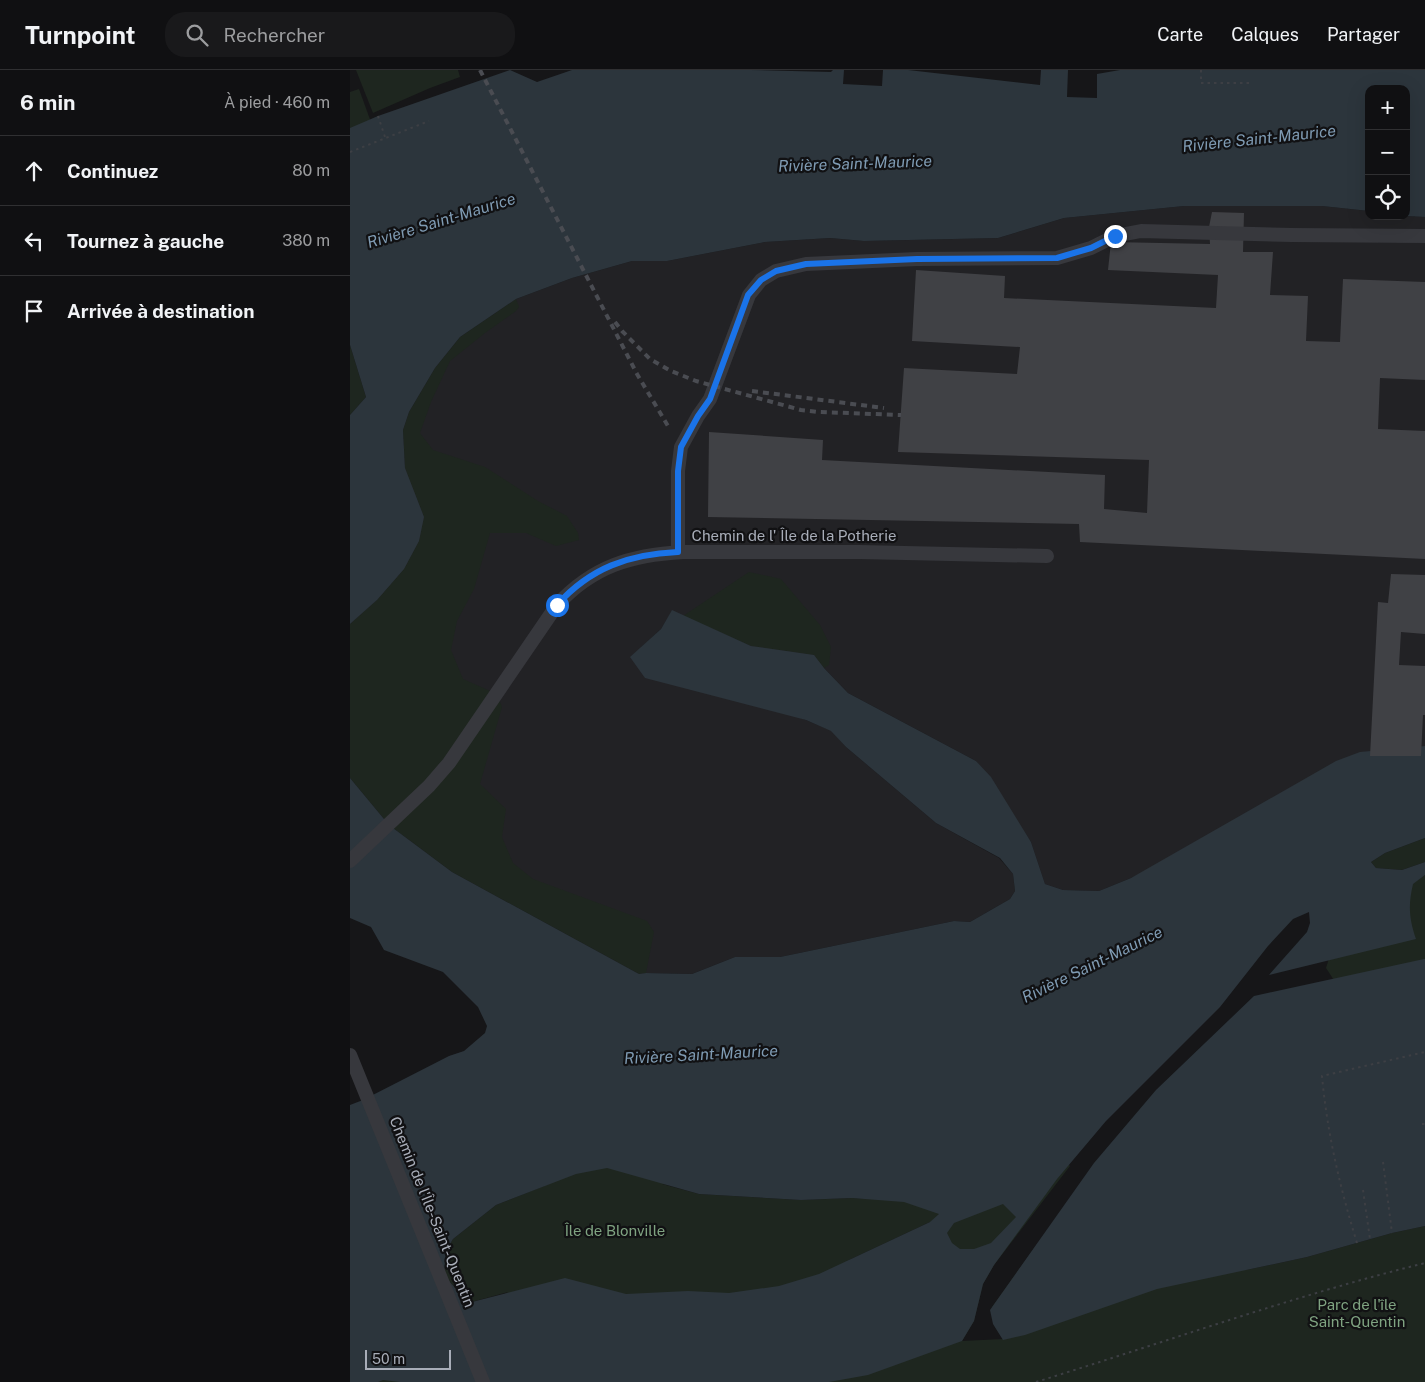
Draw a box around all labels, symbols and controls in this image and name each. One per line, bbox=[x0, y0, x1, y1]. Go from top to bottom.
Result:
search box bbox=[165, 12, 515, 57]
text: Turnpoint bbox=[25, 21, 135, 49]
icon: search bbox=[183, 21, 211, 49]
text: Rechercher bbox=[223, 24, 325, 46]
text: Carte bbox=[1157, 24, 1203, 45]
text: Calques bbox=[1231, 24, 1299, 45]
text: Partager bbox=[1327, 24, 1400, 45]
map controls bbox=[1365, 85, 1410, 220]
button: + bbox=[1365, 85, 1410, 130]
text: 6 min bbox=[20, 90, 76, 115]
text: À pied · 460 m bbox=[224, 93, 330, 112]
water label: Rivière Saint-Maurice bbox=[1181, 121, 1337, 156]
button: − bbox=[1365, 130, 1410, 175]
water label: Rivière Saint-Maurice bbox=[778, 151, 933, 176]
icon: ahead bbox=[20, 157, 48, 185]
text: Continuez bbox=[67, 160, 158, 182]
text: 80 m bbox=[292, 161, 330, 180]
button: locate bbox=[1365, 175, 1410, 220]
water label: Rivière Saint-Maurice bbox=[365, 189, 518, 252]
route end bbox=[1104, 225, 1127, 248]
icon: left bbox=[20, 227, 48, 255]
text: Tournez à gauche bbox=[67, 230, 224, 252]
text: 380 m bbox=[282, 231, 330, 250]
icon: arrive bbox=[20, 297, 48, 325]
text: Arrivée à destination bbox=[67, 300, 255, 322]
street label: Chemin de l' Île de la Potherie bbox=[692, 527, 896, 544]
route start bbox=[546, 594, 569, 617]
water label: Rivière Saint-Maurice bbox=[1019, 922, 1166, 1007]
water label: Rivière Saint-Maurice bbox=[624, 1041, 779, 1068]
street label: Chemin de l'Île-Saint-Quentin bbox=[386, 1114, 479, 1310]
park label: Île de Blonville bbox=[564, 1222, 665, 1239]
park label: Parc de l'île Saint-Quentin bbox=[1309, 1296, 1405, 1330]
scale bar bbox=[365, 1347, 451, 1370]
text: 50 m bbox=[372, 1351, 405, 1367]

